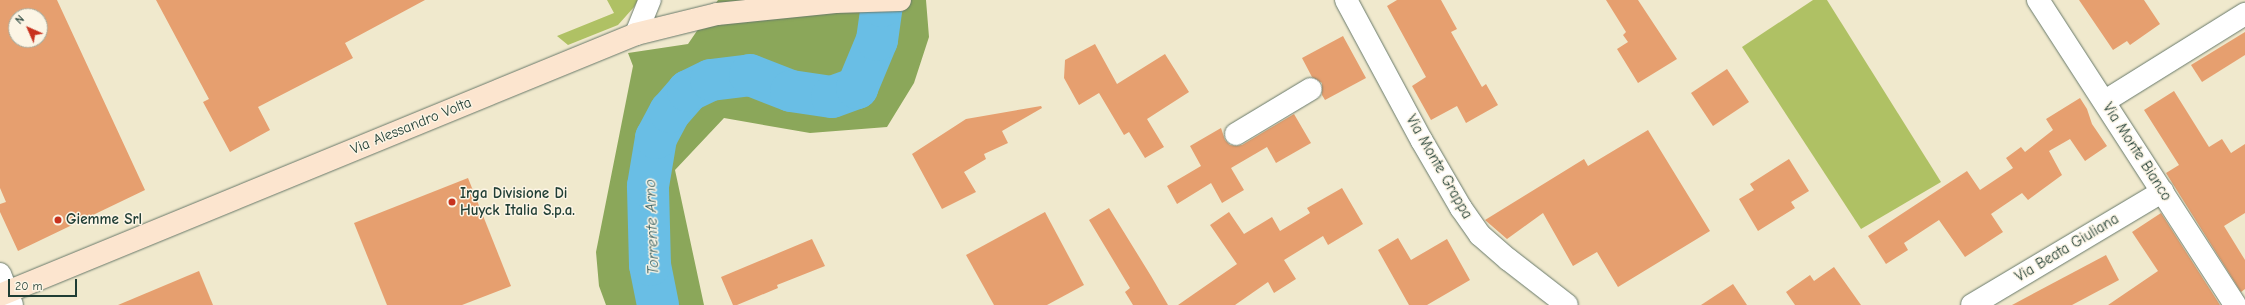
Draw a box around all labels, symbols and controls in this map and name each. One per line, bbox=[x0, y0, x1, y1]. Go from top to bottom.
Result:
north arrow bbox=[8, 8, 48, 48]
text: N bbox=[13, 13, 27, 27]
street label: Via Alessandro Volta bbox=[348, 94, 474, 158]
street label: Via Monte Bianco bbox=[2099, 100, 2175, 204]
street label: Via Monte Grappa bbox=[1402, 112, 1476, 222]
water label: Torrente Arno bbox=[641, 179, 663, 275]
place label: Irga Divisione Di Huyck Italia S.p.a. bbox=[460, 184, 575, 219]
marker: Irga Divisione Di Huyck Italia S.p.a. bbox=[447, 197, 457, 207]
street label: Via Beata Giuliana bbox=[2012, 210, 2122, 286]
place label: Giemme Srl bbox=[66, 211, 142, 229]
marker: Giemme Srl bbox=[53, 215, 63, 225]
scale bar bbox=[10, 271, 79, 297]
text: 20 m bbox=[15, 279, 43, 293]

